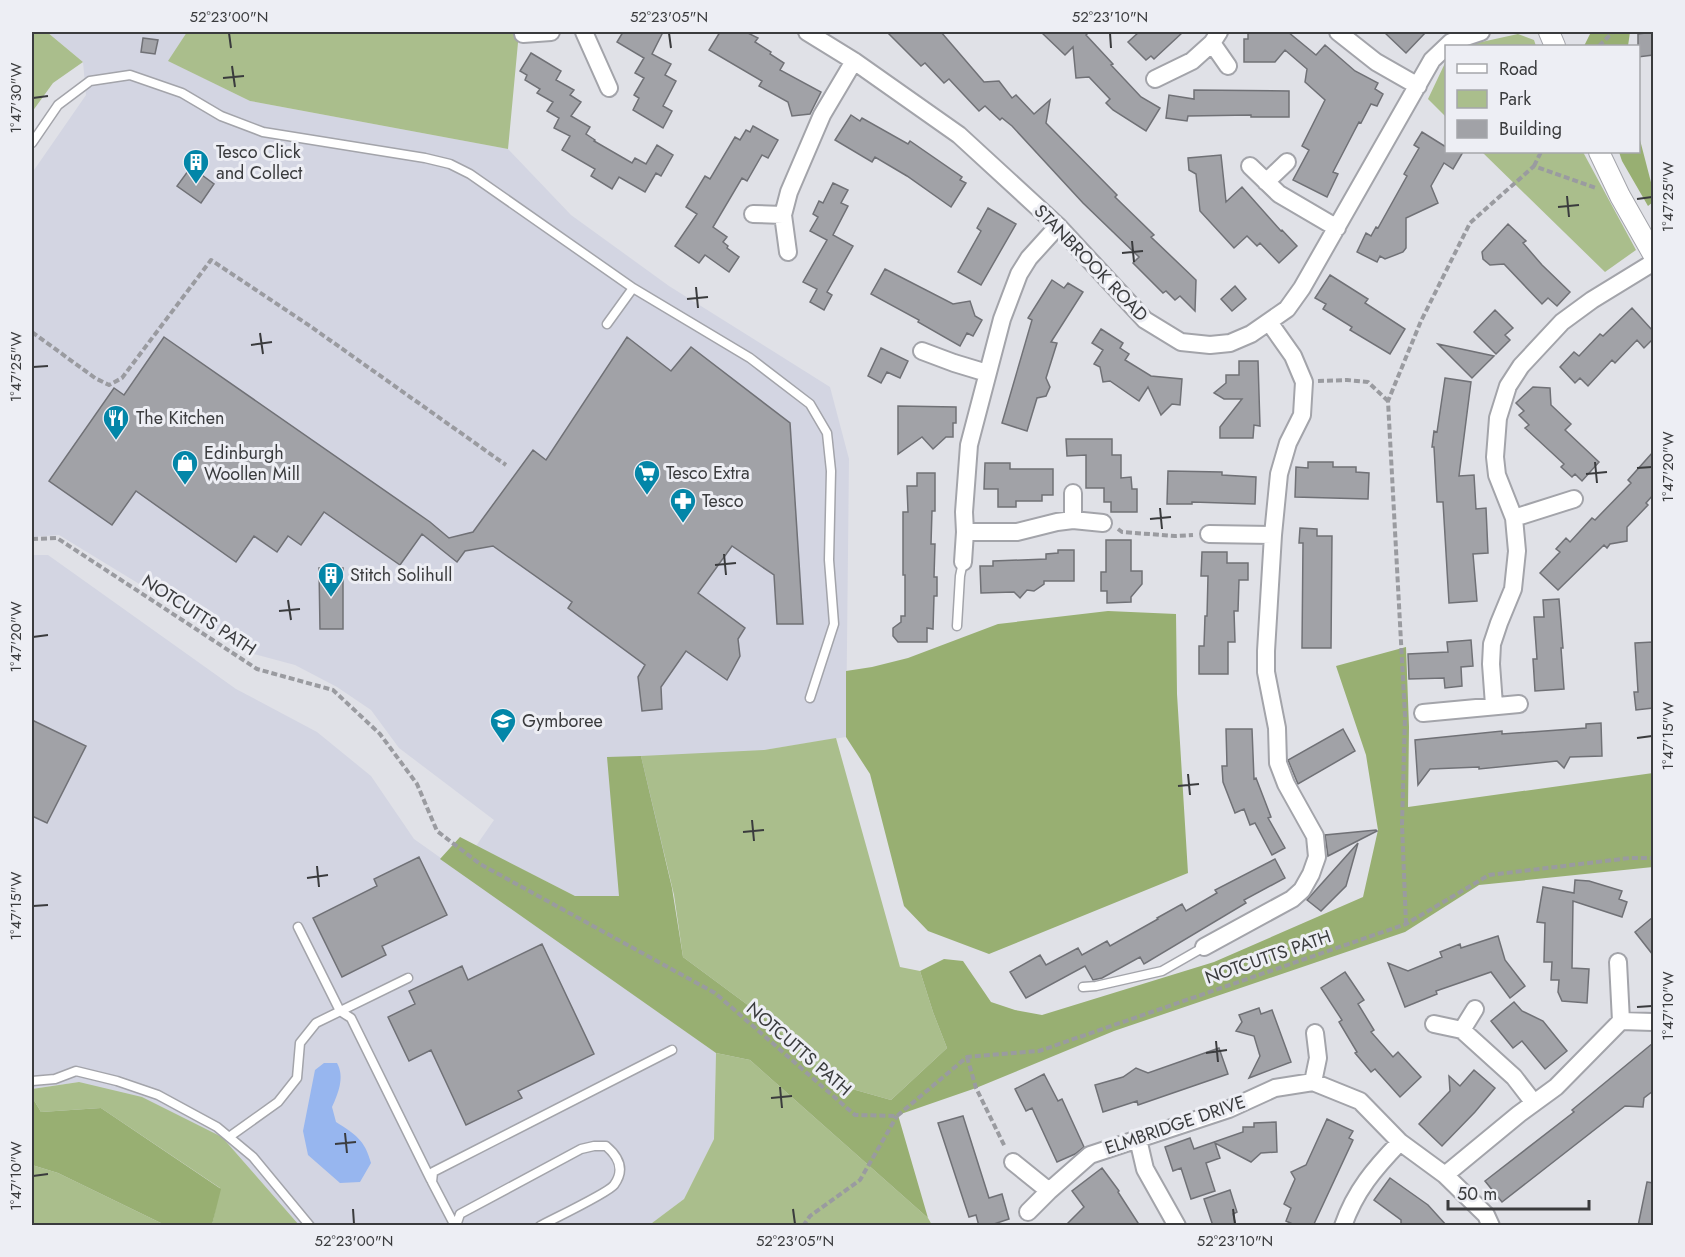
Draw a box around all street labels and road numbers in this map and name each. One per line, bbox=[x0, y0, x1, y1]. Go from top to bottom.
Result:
street label: STANBROOK ROAD bbox=[1028, 198, 1154, 328]
street label: NOTCUTTS PATH bbox=[137, 568, 261, 662]
street label: NOTCUTTS PATH bbox=[1201, 923, 1335, 991]
street label: NOTCUTTS PATH bbox=[741, 996, 857, 1102]
street label: ELMBRIDGE DRIVE bbox=[1101, 1089, 1249, 1161]

